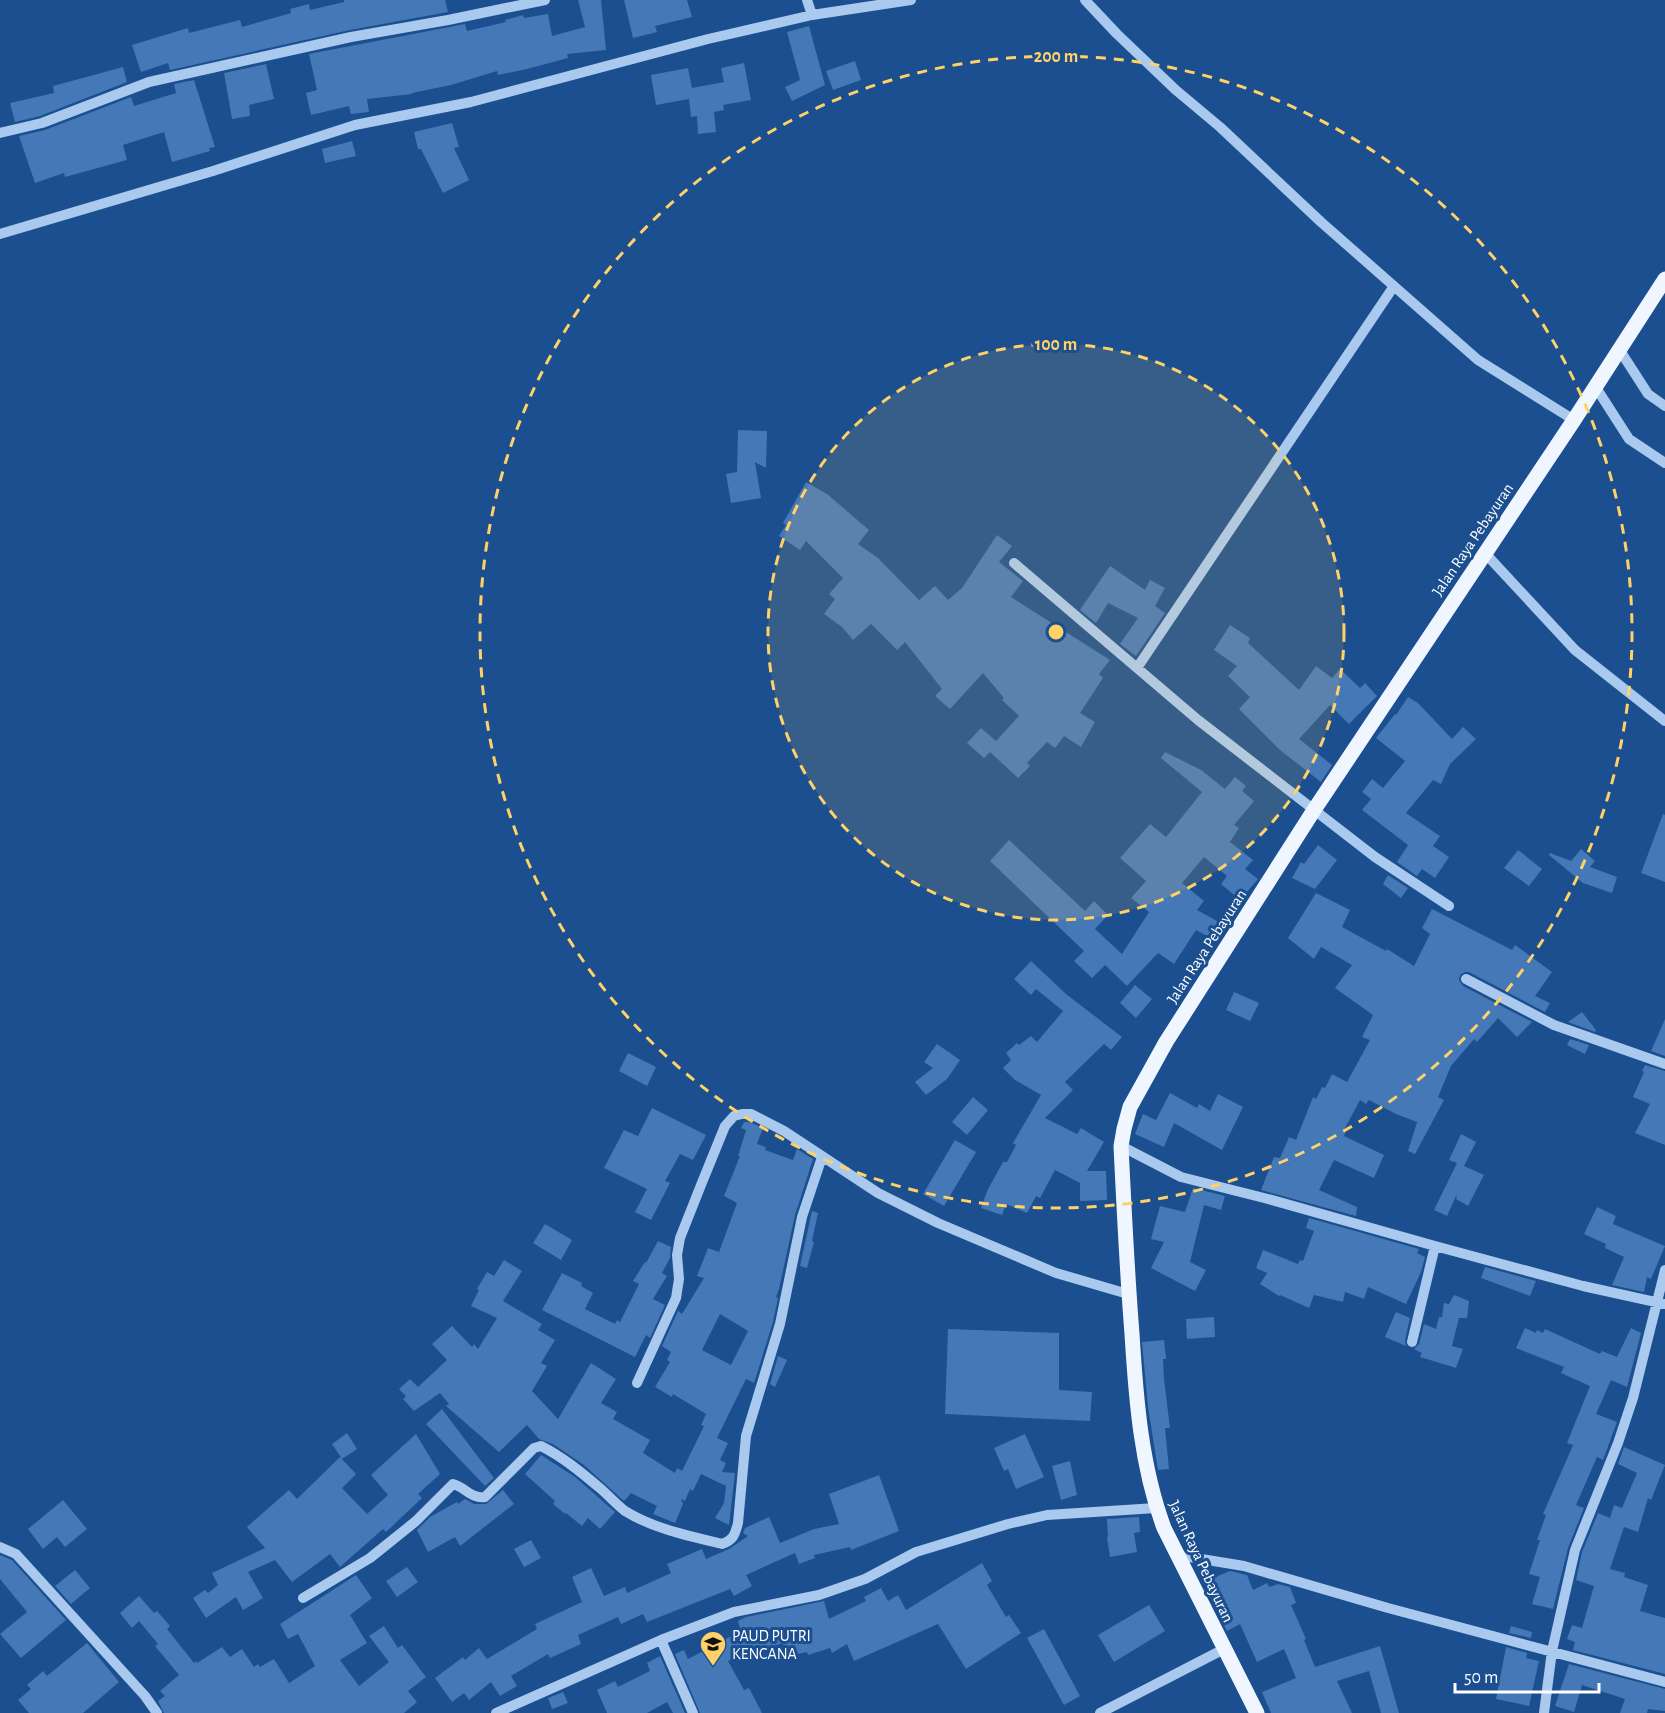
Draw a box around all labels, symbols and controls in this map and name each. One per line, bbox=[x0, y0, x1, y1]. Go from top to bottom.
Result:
text: 200 m bbox=[1034, 48, 1078, 66]
text: 100 m bbox=[1035, 336, 1077, 354]
street label: Jalan Raya Pebayuran bbox=[1429, 480, 1517, 599]
centre of rings bbox=[1046, 622, 1066, 642]
street label: Jalan Raya Pebayuran bbox=[1164, 887, 1250, 1007]
street label: Jalan Raya Pebayuran bbox=[1165, 1498, 1236, 1625]
place label: PAUD PUTRI KENCANA bbox=[732, 1628, 811, 1662]
school or university icon: PAUD PUTRI KENCANA bbox=[698, 1629, 728, 1667]
scale bar bbox=[1455, 1656, 1599, 1694]
text: 50 m bbox=[1464, 1669, 1498, 1687]

